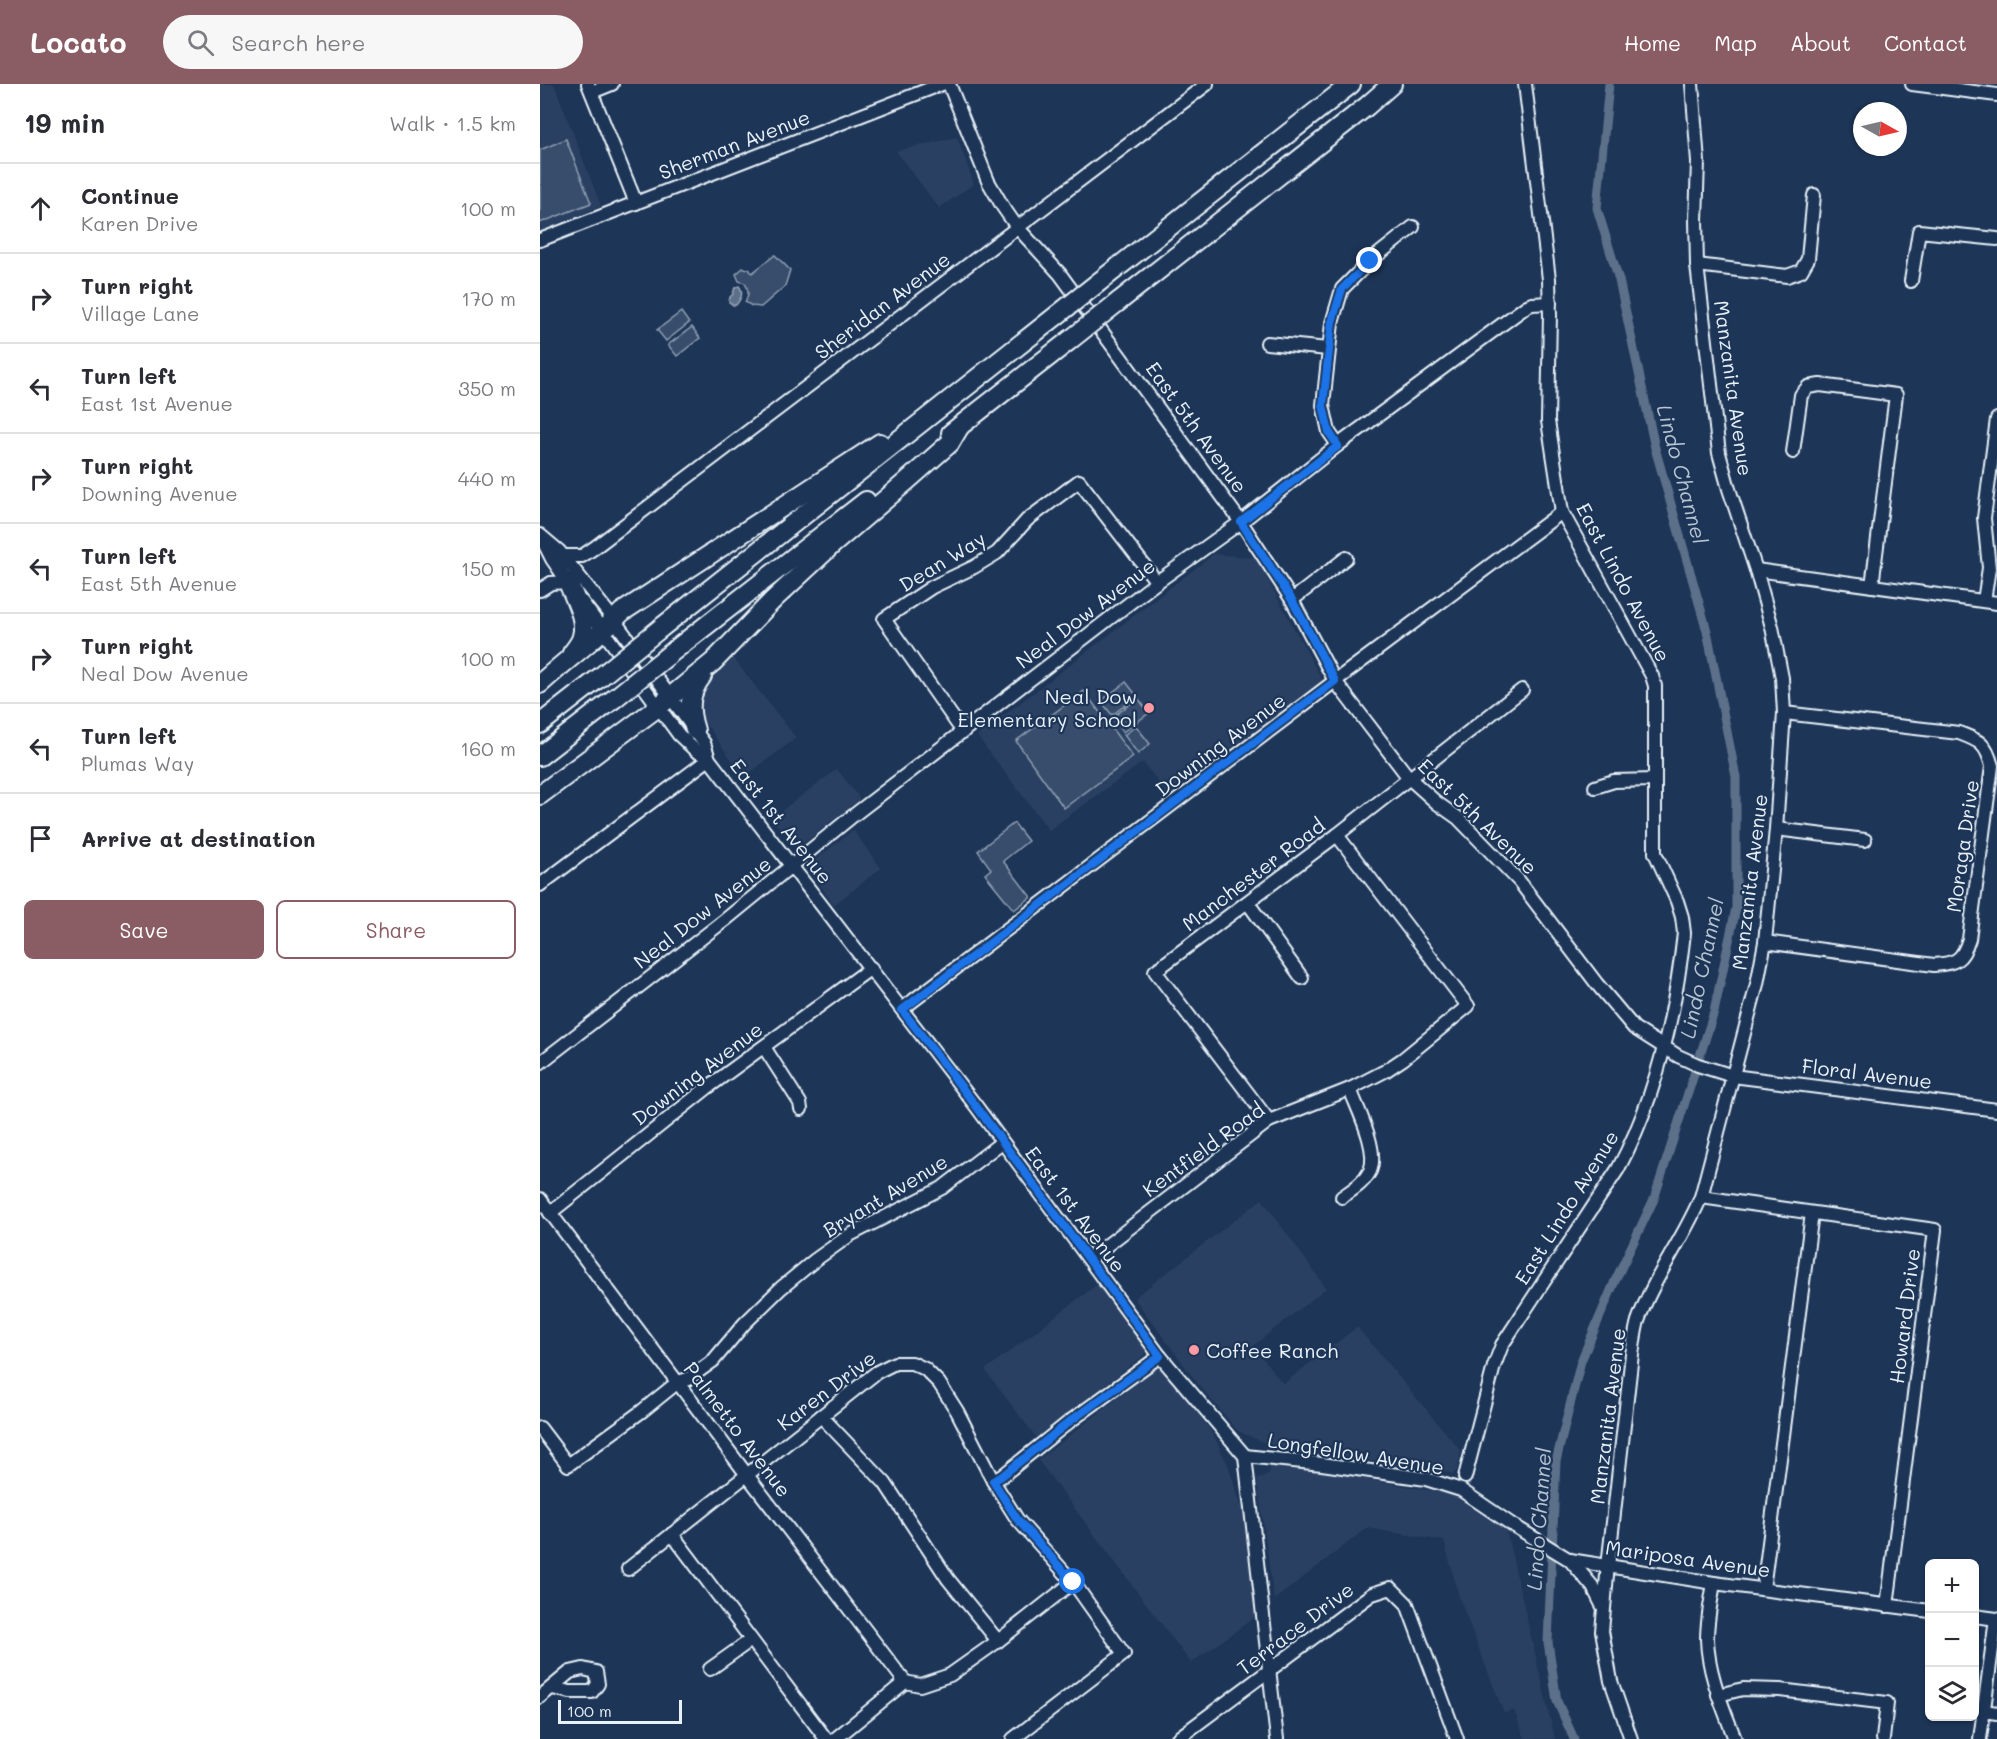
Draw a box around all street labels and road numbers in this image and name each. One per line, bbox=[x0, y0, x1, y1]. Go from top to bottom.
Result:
street label: Sherman Avenue bbox=[655, 103, 813, 185]
street label: Sheridan Avenue bbox=[809, 246, 955, 364]
street label: Manzanita Avenue bbox=[1709, 298, 1759, 478]
street label: East 5th Avenue bbox=[1141, 356, 1253, 498]
street label: East Lindo Avenue bbox=[1571, 498, 1677, 666]
street label: Dean Way bbox=[894, 525, 990, 597]
street label: Neal Dow Avenue bbox=[1010, 552, 1160, 674]
street label: Downing Avenue bbox=[1150, 686, 1290, 802]
street label: East 5th Avenue bbox=[1413, 752, 1543, 880]
street label: East 1st Avenue bbox=[725, 753, 839, 889]
street label: Moraga Drive bbox=[1940, 778, 1984, 914]
street label: Manzanita Avenue bbox=[1725, 793, 1773, 971]
street label: Manchester Road bbox=[1176, 812, 1330, 936]
street label: Neal Dow Avenue bbox=[628, 850, 776, 974]
street label: Downing Avenue bbox=[627, 1015, 767, 1131]
street label: Floral Avenue bbox=[1800, 1052, 1934, 1094]
street label: Kentfield Road bbox=[1137, 1096, 1269, 1202]
street label: East Lindo Avenue bbox=[1508, 1125, 1624, 1289]
street label: East 1st Avenue bbox=[1020, 1141, 1132, 1277]
street label: Bryant Avenue bbox=[818, 1148, 952, 1242]
street label: Howard Drive bbox=[1883, 1247, 1925, 1385]
street label: Manzanita Avenue bbox=[1583, 1327, 1631, 1505]
street label: Karen Drive bbox=[771, 1344, 881, 1436]
street label: Palmetto Avenue bbox=[679, 1356, 797, 1502]
street label: Longfellow Avenue bbox=[1266, 1426, 1446, 1480]
street label: Mariposa Avenue bbox=[1604, 1534, 1772, 1582]
street label: Terrace Drive bbox=[1231, 1576, 1359, 1680]

